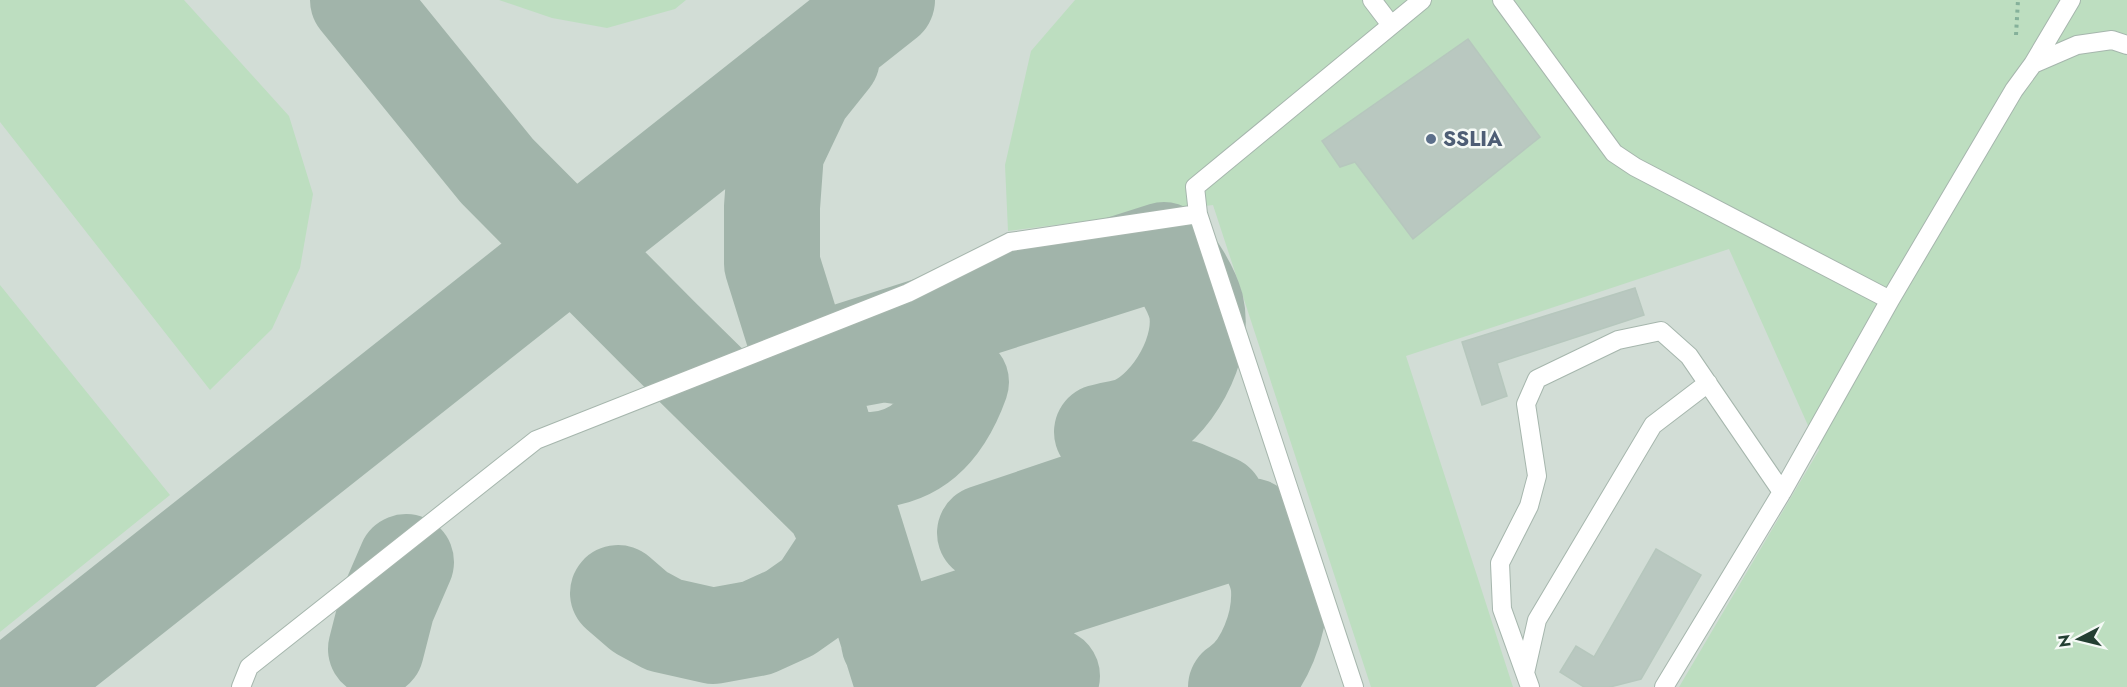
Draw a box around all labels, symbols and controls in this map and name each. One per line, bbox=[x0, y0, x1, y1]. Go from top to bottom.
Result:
place label: SSLIA bbox=[1443, 124, 1503, 154]
marker: SSLIA bbox=[1424, 132, 1438, 146]
north arrow bbox=[2049, 609, 2109, 669]
text: N bbox=[2052, 633, 2077, 648]

